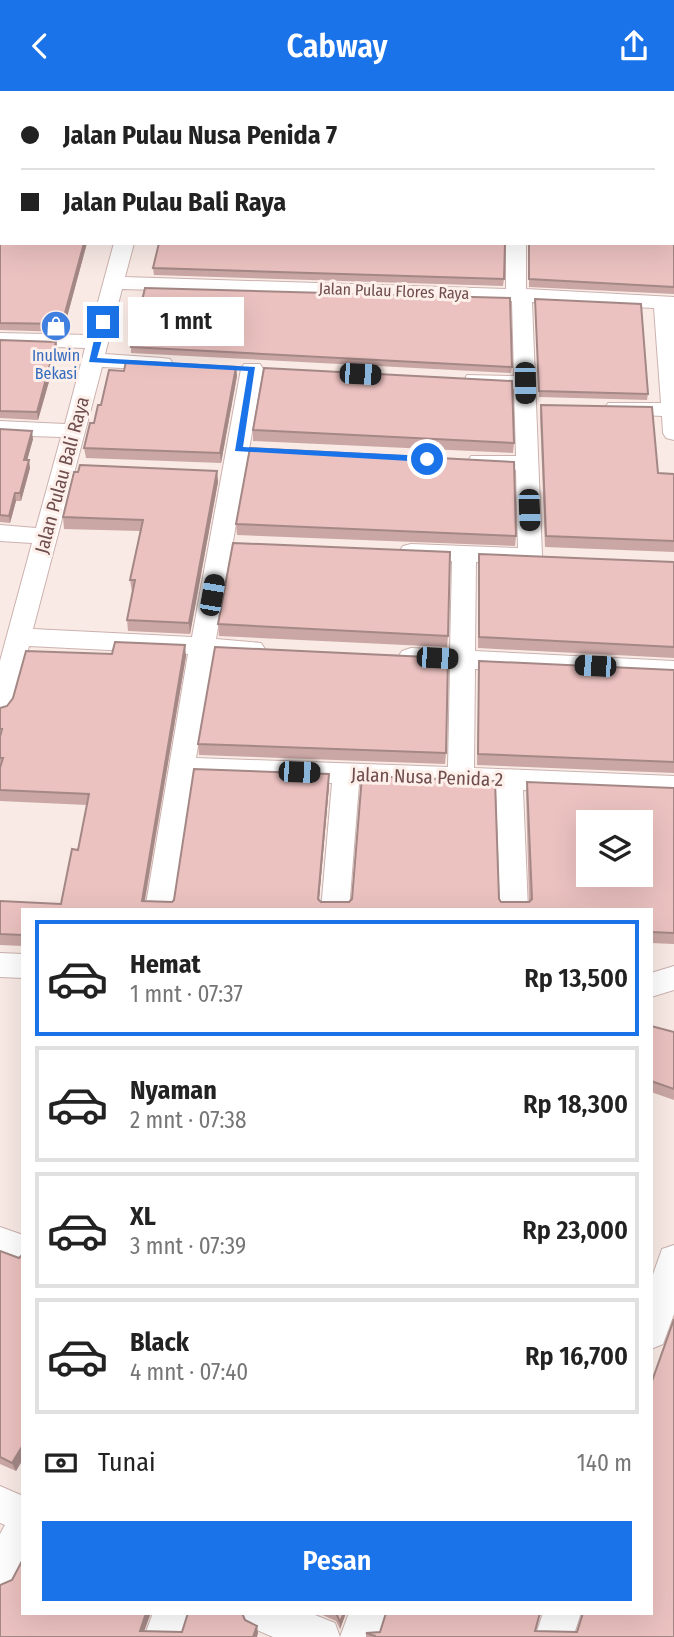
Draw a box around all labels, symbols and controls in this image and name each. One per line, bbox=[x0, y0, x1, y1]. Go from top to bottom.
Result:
icon: back bbox=[21, 27, 59, 65]
text: Cabway bbox=[286, 27, 388, 65]
icon: share bbox=[615, 27, 653, 65]
text: Jalan Pulau Nusa Penida 7 bbox=[63, 120, 337, 151]
text: Jalan Pulau Bali Raya bbox=[63, 187, 286, 218]
street label: Jalan Pulau Flores Raya bbox=[318, 279, 470, 303]
callout: 1 mnt bbox=[128, 297, 243, 347]
route end bbox=[87, 306, 119, 338]
text: 1 mnt bbox=[160, 307, 212, 335]
shop icon: Inulwin Bekasi bbox=[39, 309, 73, 343]
place label: Inulwin Bekasi bbox=[32, 346, 80, 383]
car bbox=[339, 362, 382, 386]
car bbox=[515, 362, 536, 404]
street label: Jalan Pulau Bali Raya bbox=[30, 394, 94, 556]
route start bbox=[411, 443, 443, 475]
car bbox=[518, 489, 541, 531]
car bbox=[199, 572, 226, 618]
car bbox=[416, 646, 459, 670]
car bbox=[574, 654, 617, 678]
car bbox=[278, 761, 321, 783]
street label: Jalan Nusa Penida 2 bbox=[351, 763, 503, 791]
map controls bbox=[576, 810, 653, 887]
button: layers bbox=[576, 810, 653, 887]
icon: car bbox=[46, 947, 109, 1010]
text: Hemat bbox=[130, 949, 201, 980]
text: Rp 13,500 bbox=[524, 963, 628, 994]
text: 1 mnt · 07:37 bbox=[130, 980, 243, 1008]
icon: car bbox=[46, 1073, 109, 1136]
text: Nyaman bbox=[130, 1075, 217, 1106]
text: Rp 18,300 bbox=[523, 1089, 628, 1120]
text: 2 mnt · 07:38 bbox=[130, 1106, 246, 1134]
icon: car bbox=[46, 1199, 109, 1262]
text: XL bbox=[130, 1201, 156, 1232]
text: Rp 23,000 bbox=[522, 1215, 628, 1246]
text: 3 mnt · 07:39 bbox=[130, 1232, 246, 1260]
icon: car bbox=[46, 1325, 109, 1388]
text: Black bbox=[130, 1327, 189, 1358]
text: Rp 16,700 bbox=[525, 1341, 628, 1372]
text: 4 mnt · 07:40 bbox=[130, 1358, 248, 1386]
icon: cash bbox=[42, 1444, 80, 1482]
text: Tunai bbox=[98, 1447, 156, 1478]
text: 140 m bbox=[577, 1449, 632, 1477]
button: Pesan bbox=[42, 1521, 632, 1601]

